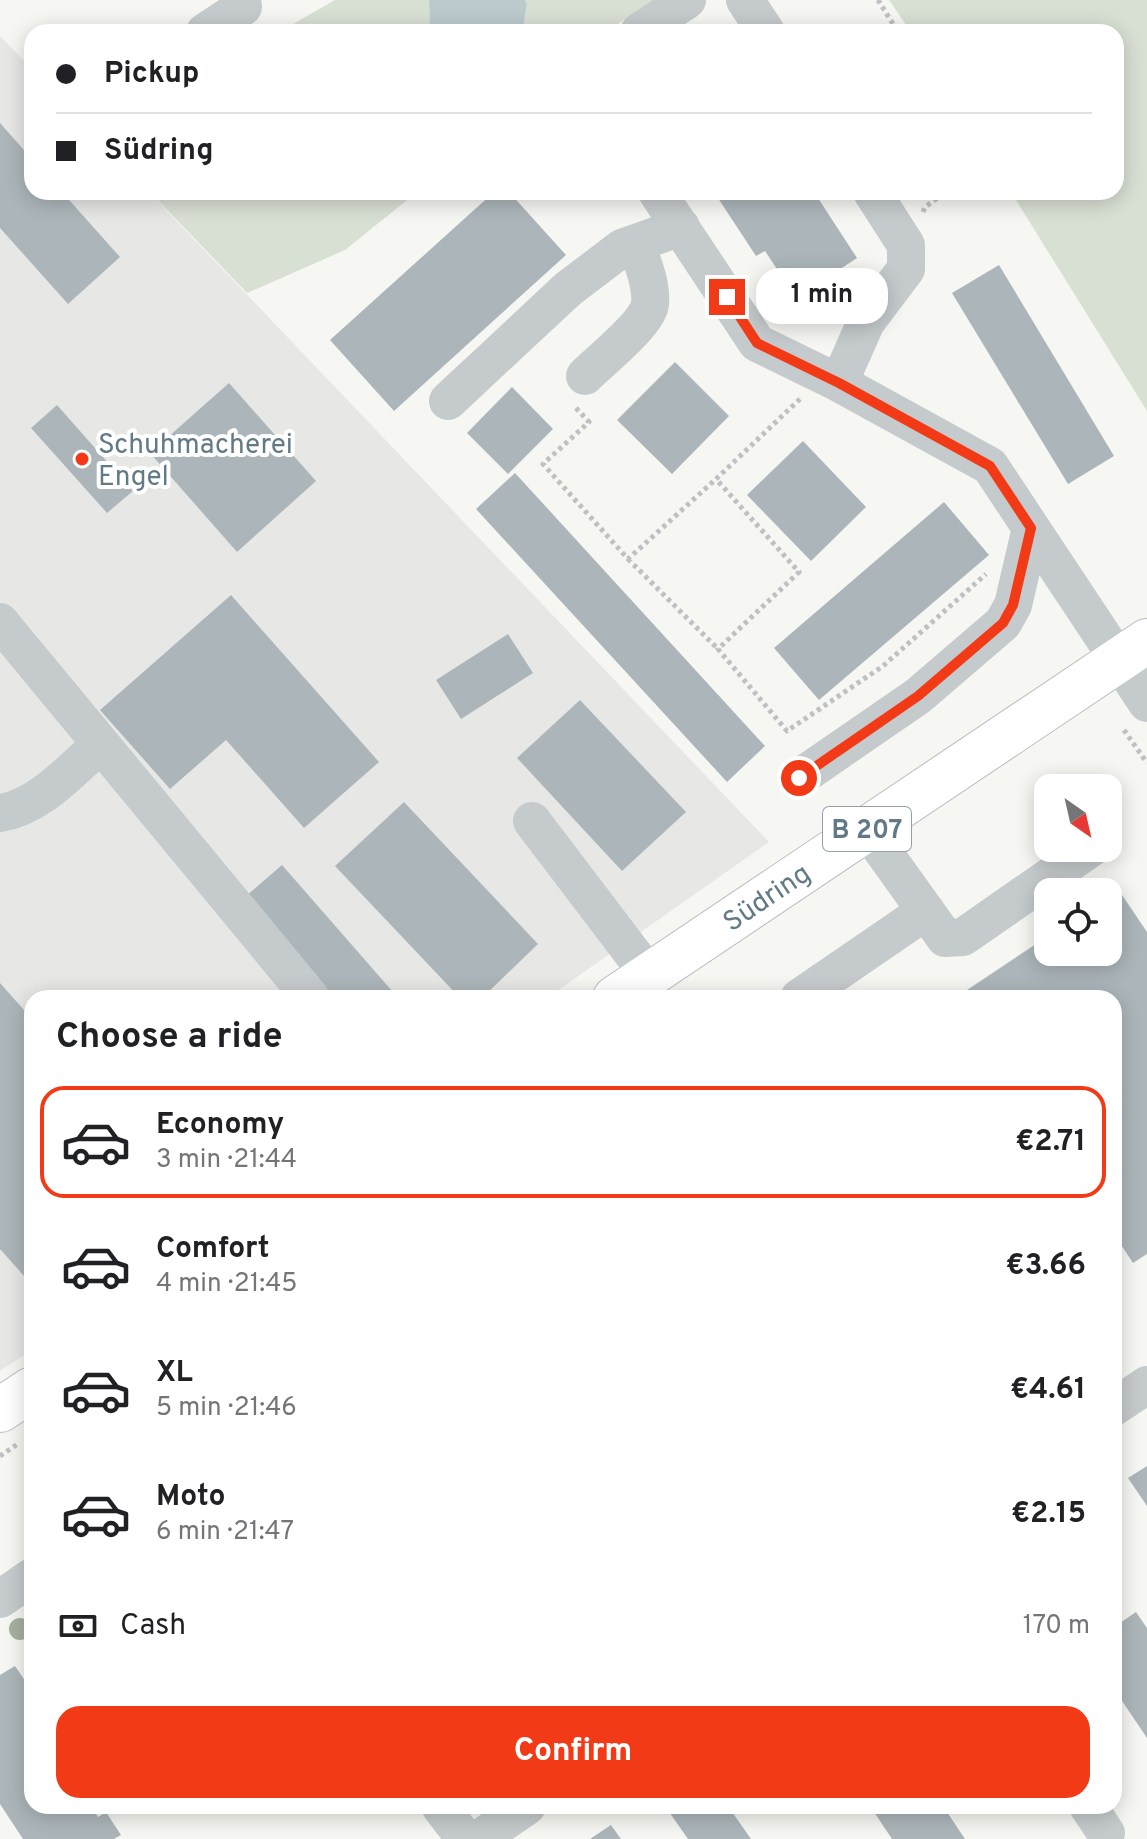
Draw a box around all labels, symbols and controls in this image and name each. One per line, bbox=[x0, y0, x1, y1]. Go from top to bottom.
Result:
text: Pickup bbox=[104, 56, 199, 93]
text: Südring bbox=[104, 133, 214, 170]
callout: 1 min bbox=[755, 269, 887, 325]
route end bbox=[709, 279, 745, 315]
text: 1 min bbox=[791, 279, 853, 312]
place label: Schuhmacherei Engel bbox=[98, 428, 293, 496]
marker: Schuhmacherei Engel bbox=[73, 450, 91, 468]
route start bbox=[781, 760, 817, 796]
north arrow bbox=[1034, 774, 1122, 862]
map controls bbox=[1034, 774, 1122, 966]
road number: B 207 bbox=[823, 807, 911, 851]
street label: Südring bbox=[717, 857, 819, 941]
button: locate bbox=[1034, 878, 1122, 966]
text: Choose a ride bbox=[56, 1015, 282, 1061]
icon: car bbox=[60, 1106, 132, 1178]
text: Economy bbox=[156, 1107, 284, 1144]
text: €2.71 bbox=[1015, 1124, 1086, 1161]
text: 3 min · 21:44 bbox=[156, 1144, 297, 1177]
icon: car bbox=[60, 1230, 132, 1302]
text: Comfort bbox=[156, 1231, 269, 1268]
text: €3.66 bbox=[1005, 1248, 1086, 1285]
text: 4 min · 21:45 bbox=[156, 1268, 298, 1301]
icon: car bbox=[60, 1354, 132, 1426]
text: XL bbox=[156, 1355, 193, 1392]
text: €4.61 bbox=[1010, 1372, 1086, 1409]
text: 5 min · 21:46 bbox=[156, 1392, 297, 1425]
icon: car bbox=[60, 1478, 132, 1550]
text: Moto bbox=[156, 1479, 226, 1516]
text: €2.15 bbox=[1011, 1496, 1086, 1533]
text: 6 min · 21:47 bbox=[156, 1516, 294, 1549]
icon: cash bbox=[56, 1604, 100, 1648]
text: Cash bbox=[120, 1608, 186, 1645]
text: 170 m bbox=[1023, 1610, 1090, 1643]
button: Confirm bbox=[56, 1706, 1090, 1798]

